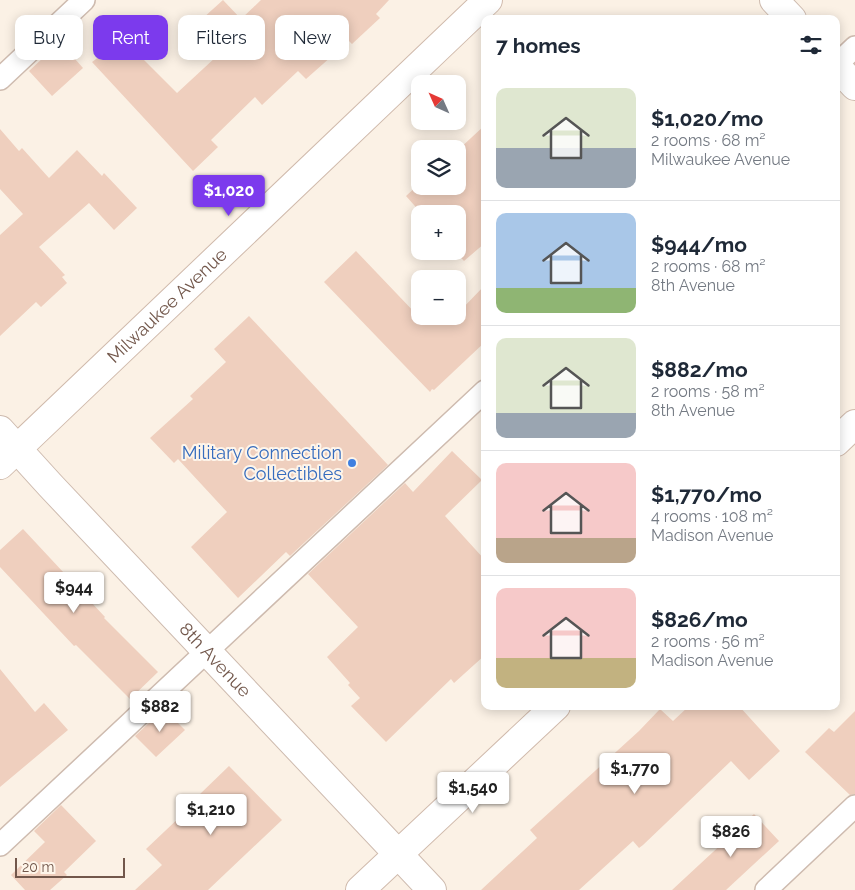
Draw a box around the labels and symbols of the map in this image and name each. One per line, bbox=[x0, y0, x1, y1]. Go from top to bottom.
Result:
north arrow bbox=[411, 75, 466, 130]
pin: $1,020 bbox=[188, 174, 270, 217]
street label: Milwaukee Avenue bbox=[103, 243, 231, 367]
place label: Military Connection Collectibles bbox=[182, 442, 342, 484]
marker: Military Connection Collectibles bbox=[346, 457, 358, 469]
pin: $944 bbox=[44, 572, 104, 614]
street label: 8th Avenue bbox=[175, 618, 256, 702]
pin: $882 bbox=[130, 690, 190, 733]
pin: $1,770 bbox=[594, 752, 676, 795]
pin: $1,540 bbox=[432, 772, 514, 814]
pin: $1,210 bbox=[170, 794, 252, 836]
pin: $826 bbox=[701, 816, 761, 858]
scale bar bbox=[15, 855, 125, 878]

